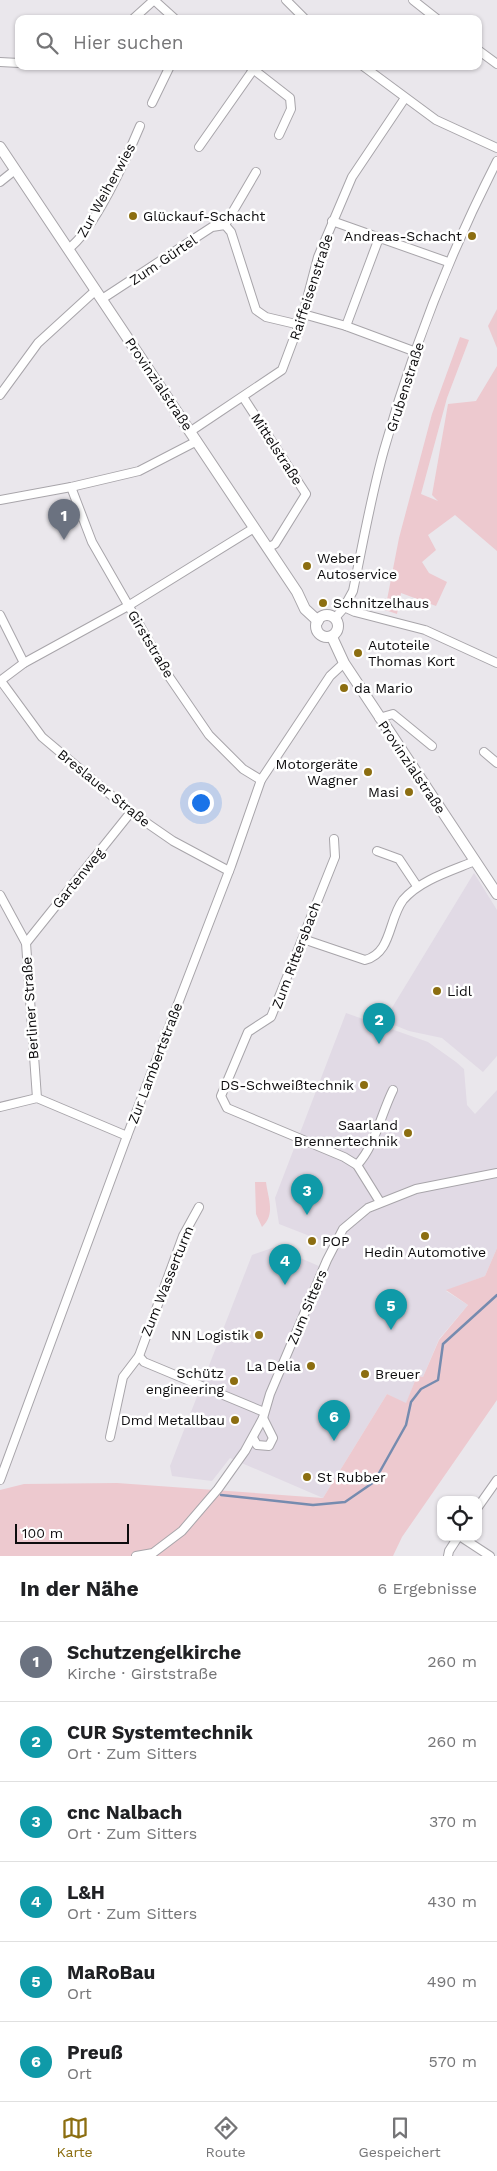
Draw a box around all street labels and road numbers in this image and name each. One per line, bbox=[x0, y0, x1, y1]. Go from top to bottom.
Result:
street label: Zur Weiherwies bbox=[74, 140, 138, 240]
street label: Zum Gürtel bbox=[126, 231, 200, 288]
street label: Raiffeisenstraße bbox=[286, 232, 336, 342]
street label: Provinzialstraße bbox=[122, 334, 196, 434]
street label: Grubenstraße bbox=[383, 340, 427, 434]
street label: Mittelstraße bbox=[248, 410, 306, 488]
street label: Girststraße bbox=[125, 607, 177, 681]
street label: Provinzialstraße bbox=[375, 717, 449, 817]
street label: Breslauer Straße bbox=[55, 746, 153, 830]
street label: Gartenweg bbox=[49, 844, 107, 911]
street label: Zum Rittersbach bbox=[268, 899, 324, 1011]
street label: Berliner Straße bbox=[18, 956, 42, 1060]
street label: Zur Lambertstraße bbox=[125, 1000, 185, 1126]
street label: Zum Wasserturm bbox=[138, 1224, 196, 1338]
street label: Zum Sitters bbox=[284, 1267, 330, 1347]

